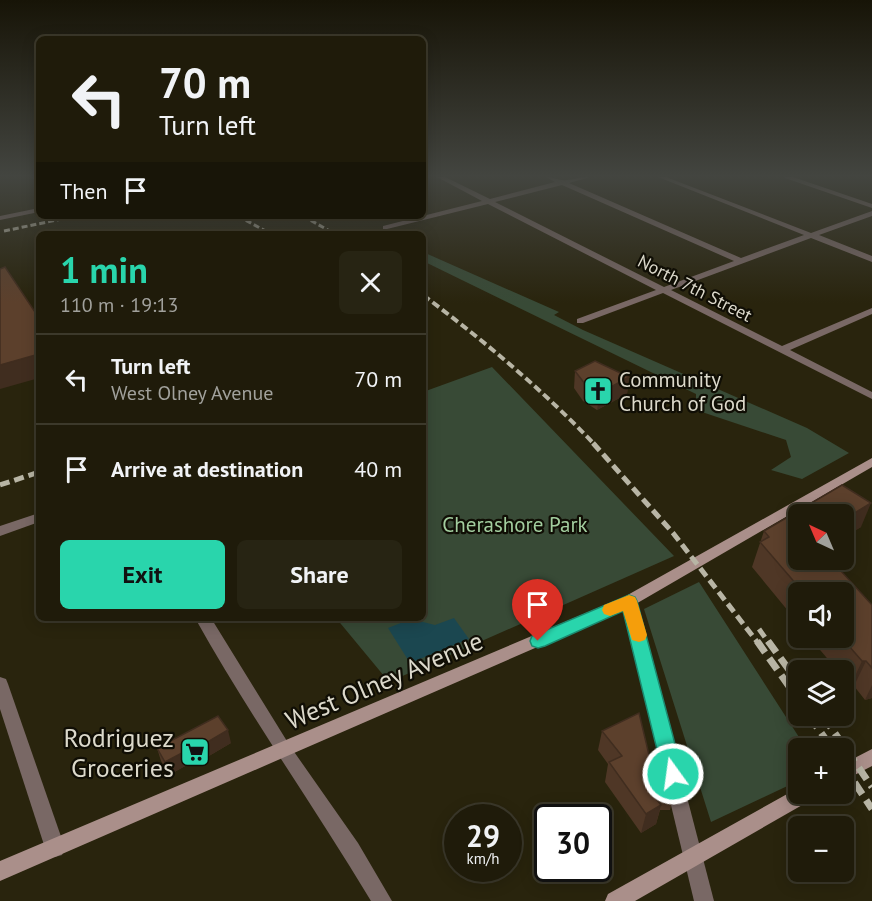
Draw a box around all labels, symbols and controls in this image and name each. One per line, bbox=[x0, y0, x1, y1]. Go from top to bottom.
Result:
text: 70 m bbox=[159, 55, 251, 110]
icon: left bbox=[60, 60, 138, 138]
text: Turn left bbox=[159, 108, 256, 142]
icon: arrive bbox=[119, 174, 152, 207]
text: Then bbox=[60, 177, 107, 205]
text: 1 min bbox=[60, 246, 148, 293]
street label: North 7th Street bbox=[634, 249, 756, 327]
button: close bbox=[339, 251, 402, 314]
text: 110 m · 19:13 bbox=[60, 292, 178, 318]
text: Turn left bbox=[111, 352, 191, 380]
icon: left bbox=[60, 363, 93, 396]
text: 70 m bbox=[354, 365, 402, 393]
place label: Community Church of God bbox=[619, 366, 746, 417]
church icon: Community Church of God bbox=[582, 375, 614, 407]
text: West Olney Avenue bbox=[111, 380, 273, 406]
icon: arrive bbox=[60, 453, 93, 486]
text: Arrive at destination bbox=[111, 455, 303, 483]
text: 40 m bbox=[354, 455, 402, 483]
north arrow bbox=[788, 504, 854, 570]
map controls bbox=[788, 504, 854, 882]
park label: Cherashore Park bbox=[442, 511, 588, 538]
button: Exit bbox=[60, 540, 225, 609]
button: Share bbox=[237, 540, 402, 609]
pin bbox=[512, 579, 563, 641]
button: sound bbox=[788, 582, 854, 648]
icon: arrive bbox=[521, 588, 554, 621]
street label: West Olney Avenue bbox=[280, 624, 488, 736]
button: layers bbox=[788, 660, 854, 726]
place label: Rodriguez Groceries bbox=[64, 721, 174, 784]
supermarket icon: Rodriguez Groceries bbox=[179, 736, 211, 768]
button: + bbox=[788, 738, 854, 804]
position arrow bbox=[641, 742, 705, 806]
speed limit sign: 30 bbox=[534, 804, 612, 882]
text: 29 bbox=[466, 816, 500, 855]
button: − bbox=[788, 816, 854, 882]
text: km/h bbox=[467, 849, 499, 868]

